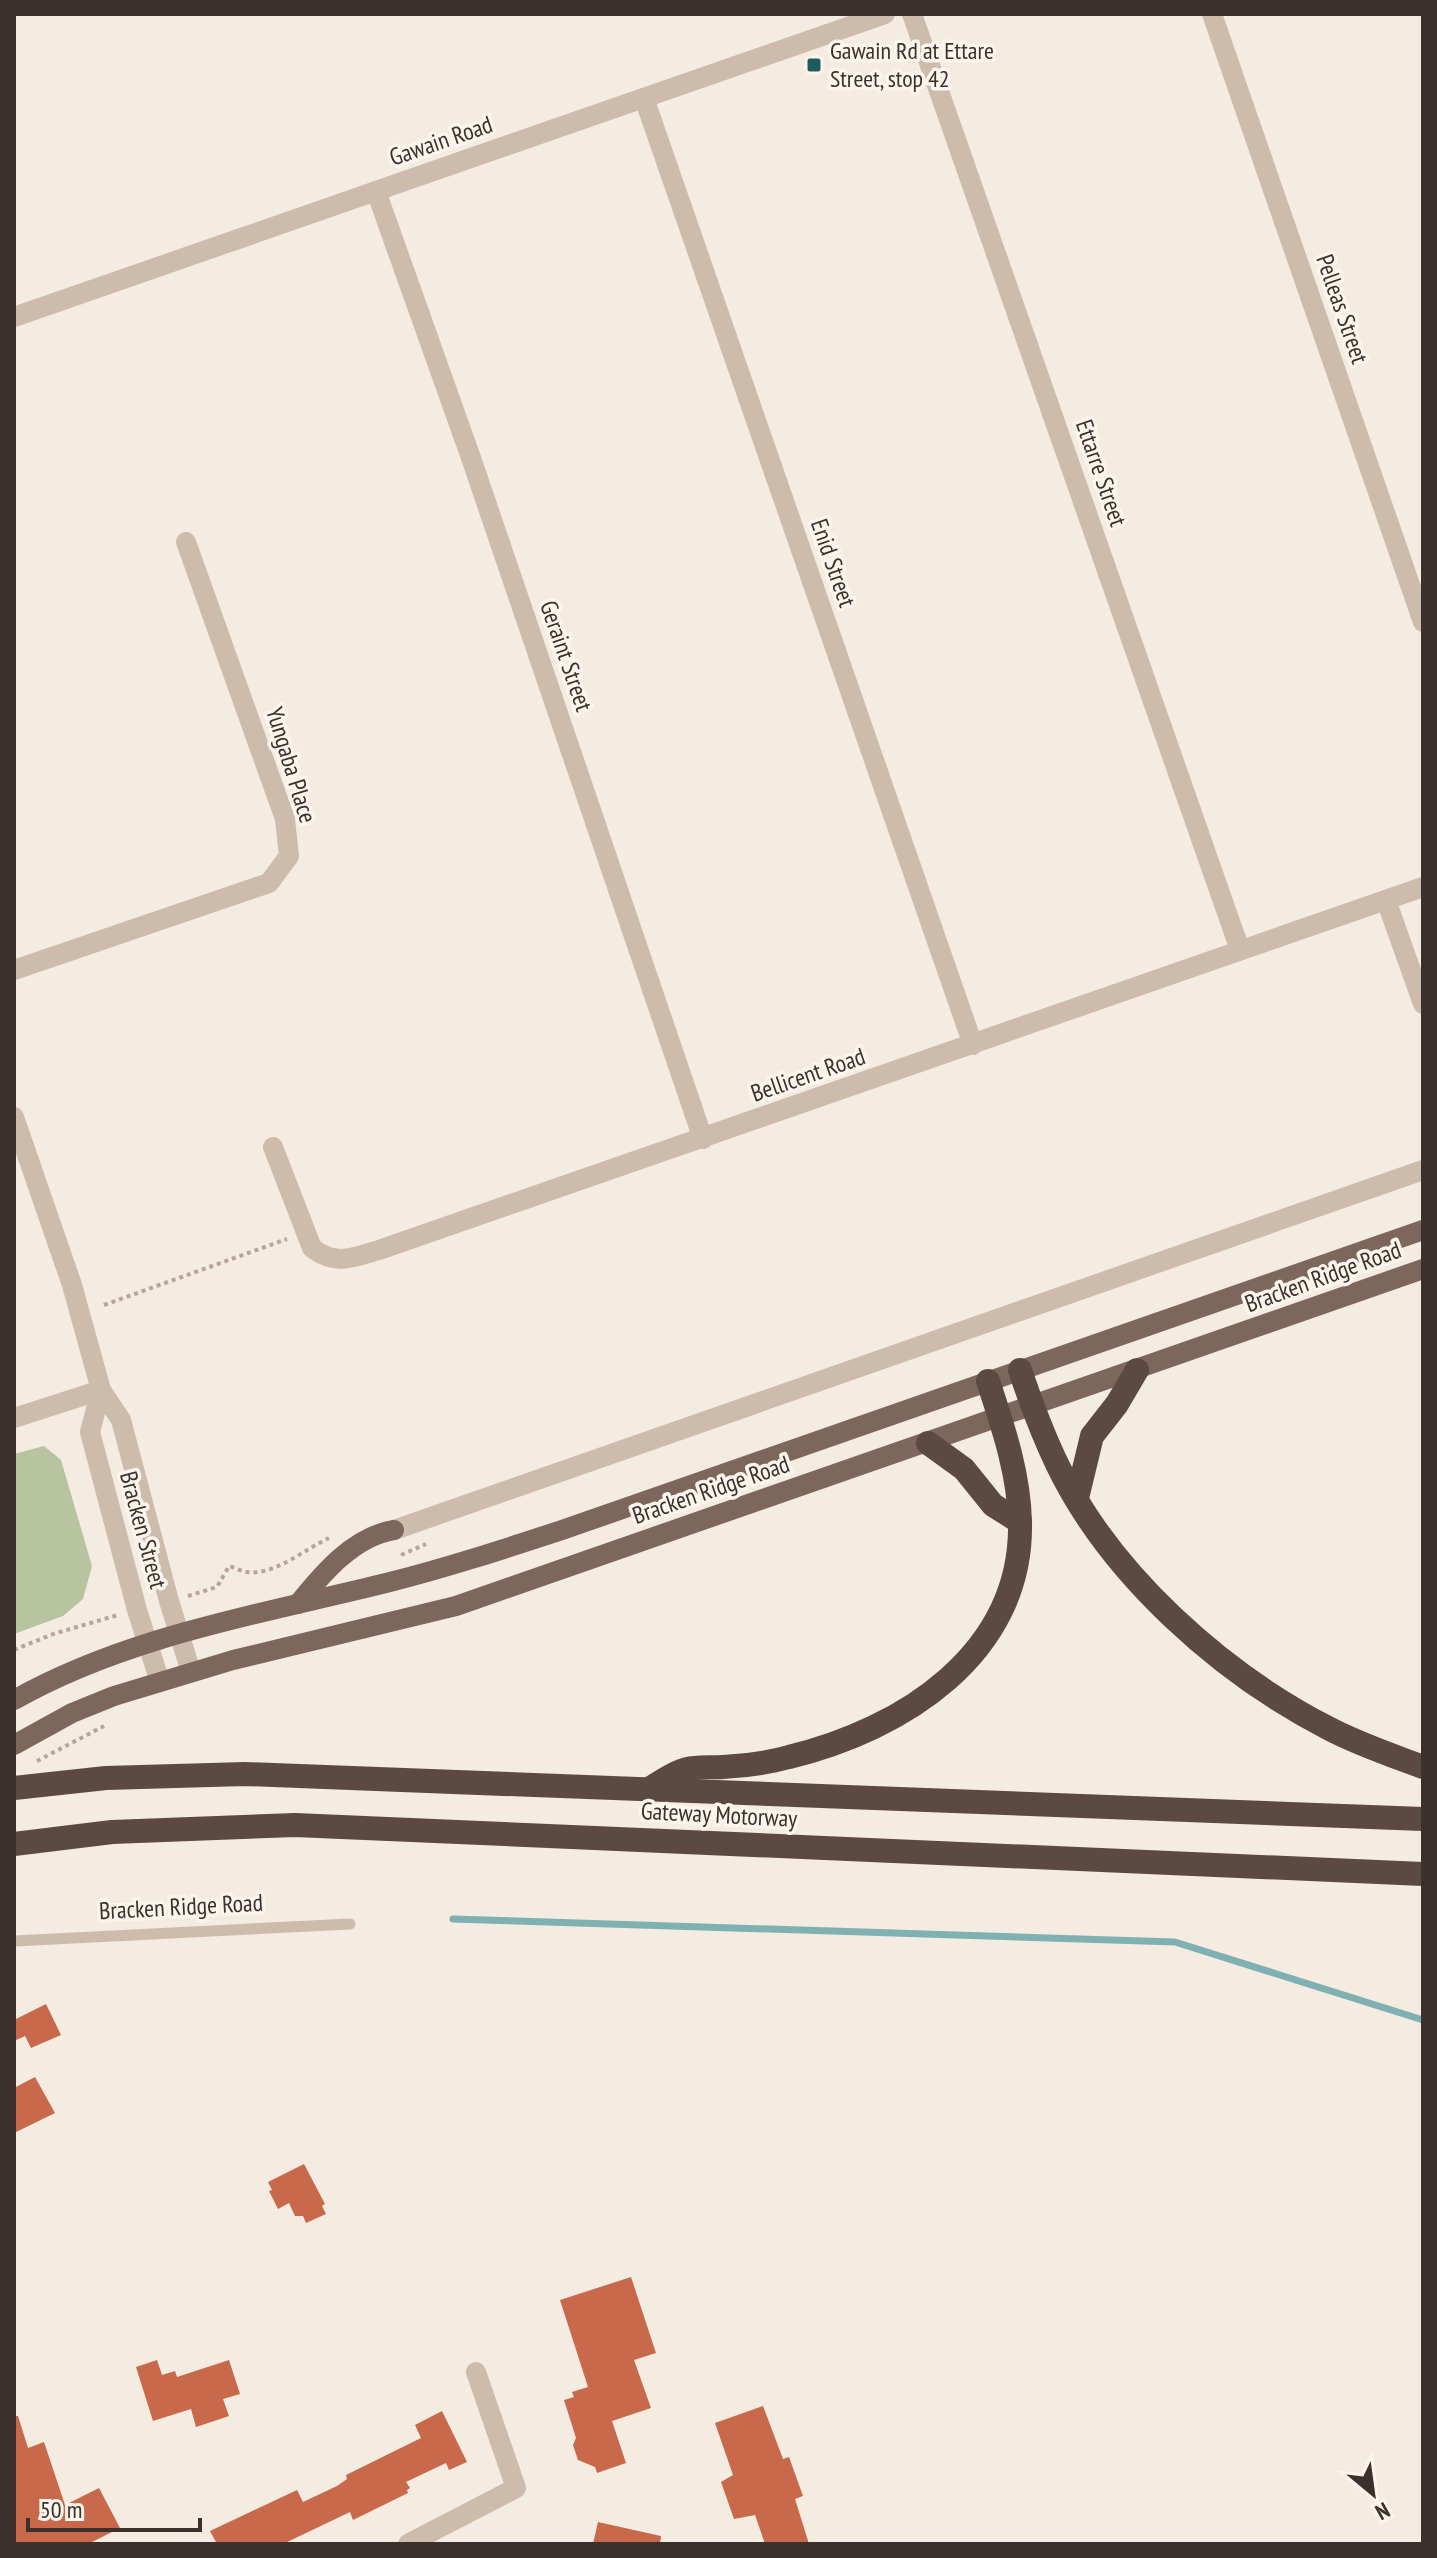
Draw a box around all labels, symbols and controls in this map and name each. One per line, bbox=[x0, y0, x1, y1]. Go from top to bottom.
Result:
place label: Gawain Rd at Ettare Street, stop 42 bbox=[830, 35, 994, 94]
marker: Gawain Rd at Ettare Street, stop 42 bbox=[805, 56, 823, 74]
street label: Gawain Road bbox=[385, 108, 496, 173]
street label: Pelleas Street bbox=[1309, 250, 1376, 368]
street label: Ettarre Street bbox=[1069, 415, 1134, 531]
street label: Enid Street bbox=[804, 515, 863, 611]
street label: Geraint Street bbox=[533, 596, 600, 716]
street label: Yungaba Place bbox=[259, 703, 324, 827]
street label: Bellicent Road bbox=[747, 1041, 869, 1109]
street label: Bracken Ridge Road bbox=[1240, 1234, 1405, 1319]
street label: Bracken Ridge Road bbox=[628, 1448, 793, 1531]
street label: Bracken Street bbox=[113, 1468, 174, 1592]
street label: Gateway Motorway bbox=[640, 1795, 798, 1834]
street label: Bracken Ridge Road bbox=[98, 1887, 264, 1926]
north arrow bbox=[1333, 2454, 1413, 2534]
scale bar bbox=[28, 2482, 200, 2532]
text: 50 m bbox=[40, 2494, 82, 2525]
text: N bbox=[1371, 2496, 1395, 2527]

